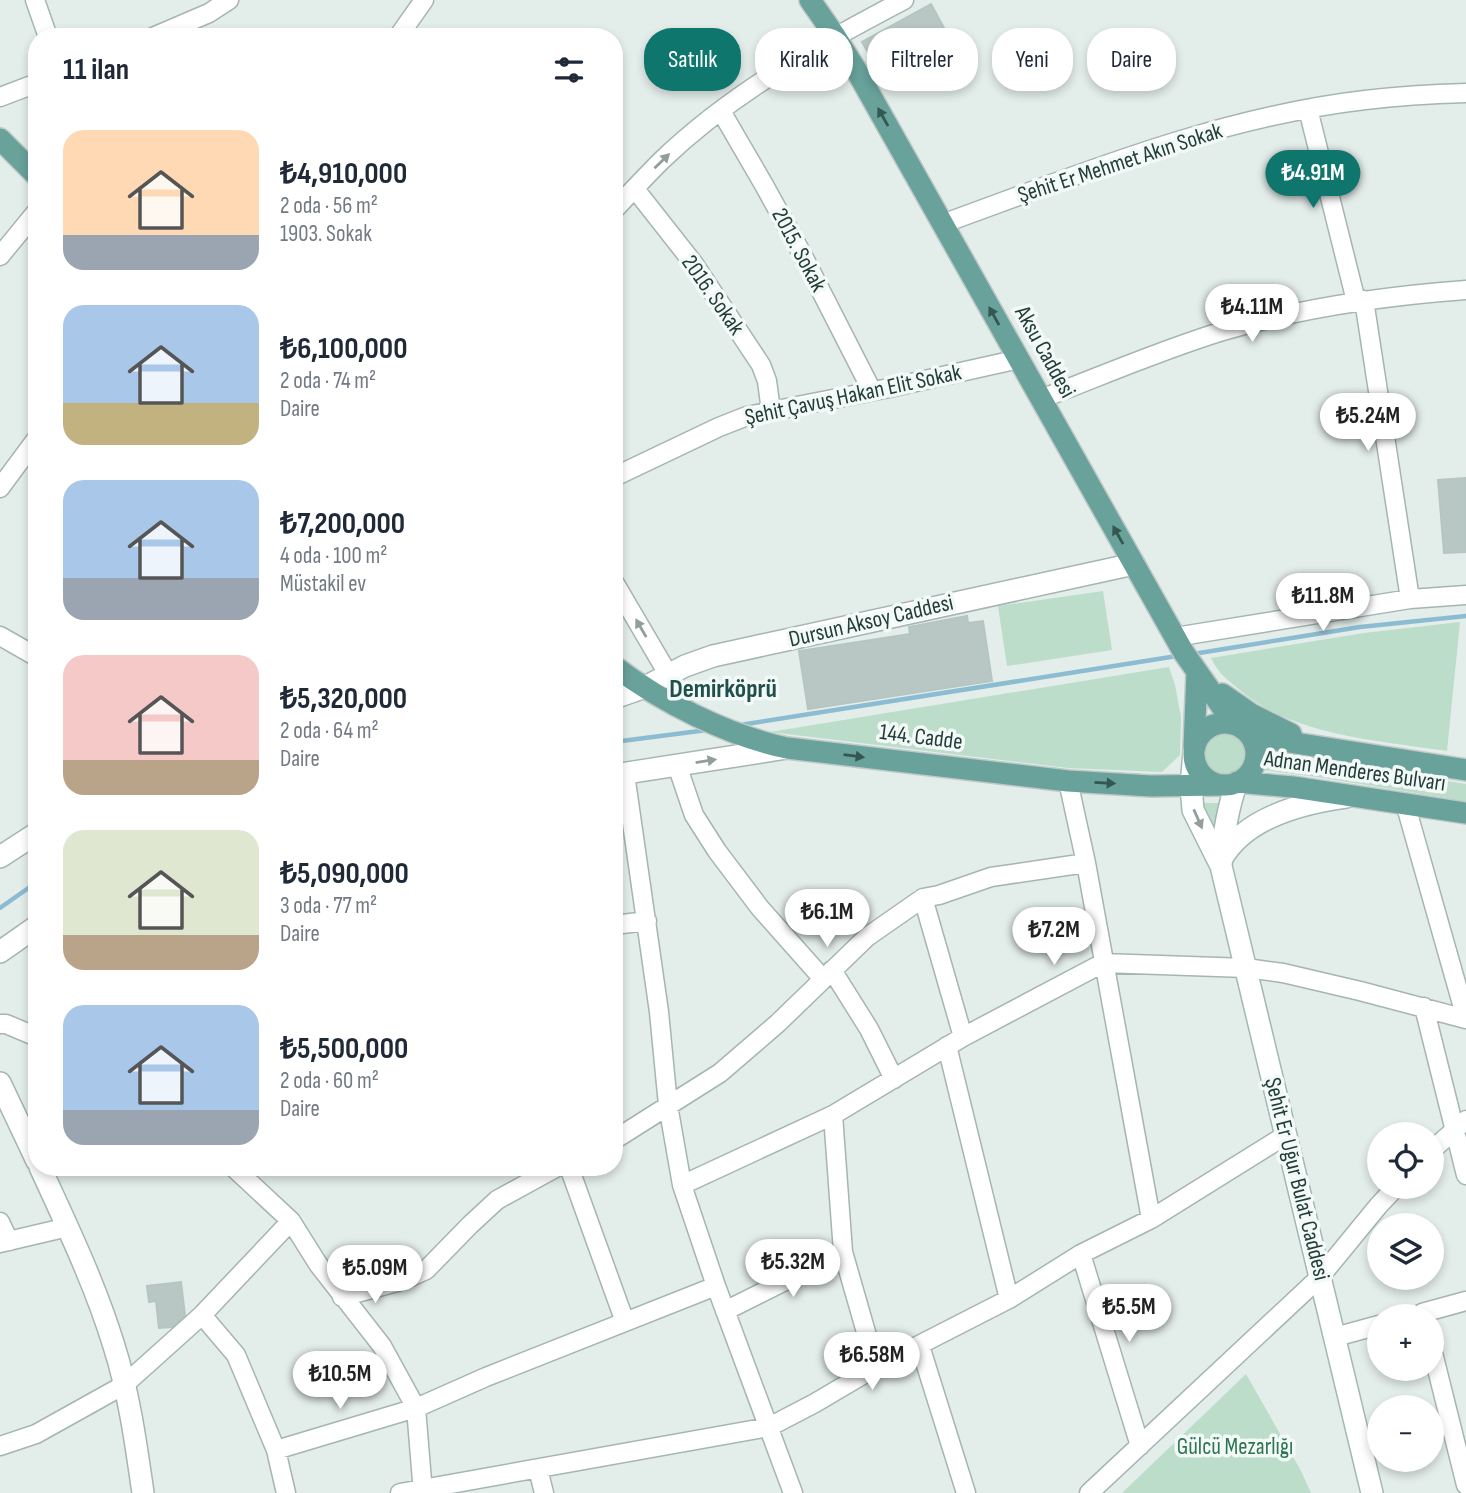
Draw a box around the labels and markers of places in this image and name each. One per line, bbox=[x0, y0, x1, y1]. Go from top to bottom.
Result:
pin: ₺4.91M bbox=[1256, 150, 1370, 210]
pin: ₺4.11M bbox=[1195, 284, 1309, 344]
pin: ₺5.24M bbox=[1311, 393, 1425, 453]
pin: ₺11.8M bbox=[1266, 574, 1380, 633]
pin: ₺6.1M bbox=[778, 890, 876, 949]
pin: ₺7.2M bbox=[1005, 908, 1103, 967]
pin: ₺5.32M bbox=[736, 1240, 850, 1299]
pin: ₺5.09M bbox=[318, 1246, 432, 1305]
pin: ₺5.5M bbox=[1080, 1284, 1178, 1344]
pin: ₺6.58M bbox=[815, 1332, 929, 1392]
pin: ₺10.5M bbox=[283, 1352, 397, 1411]

